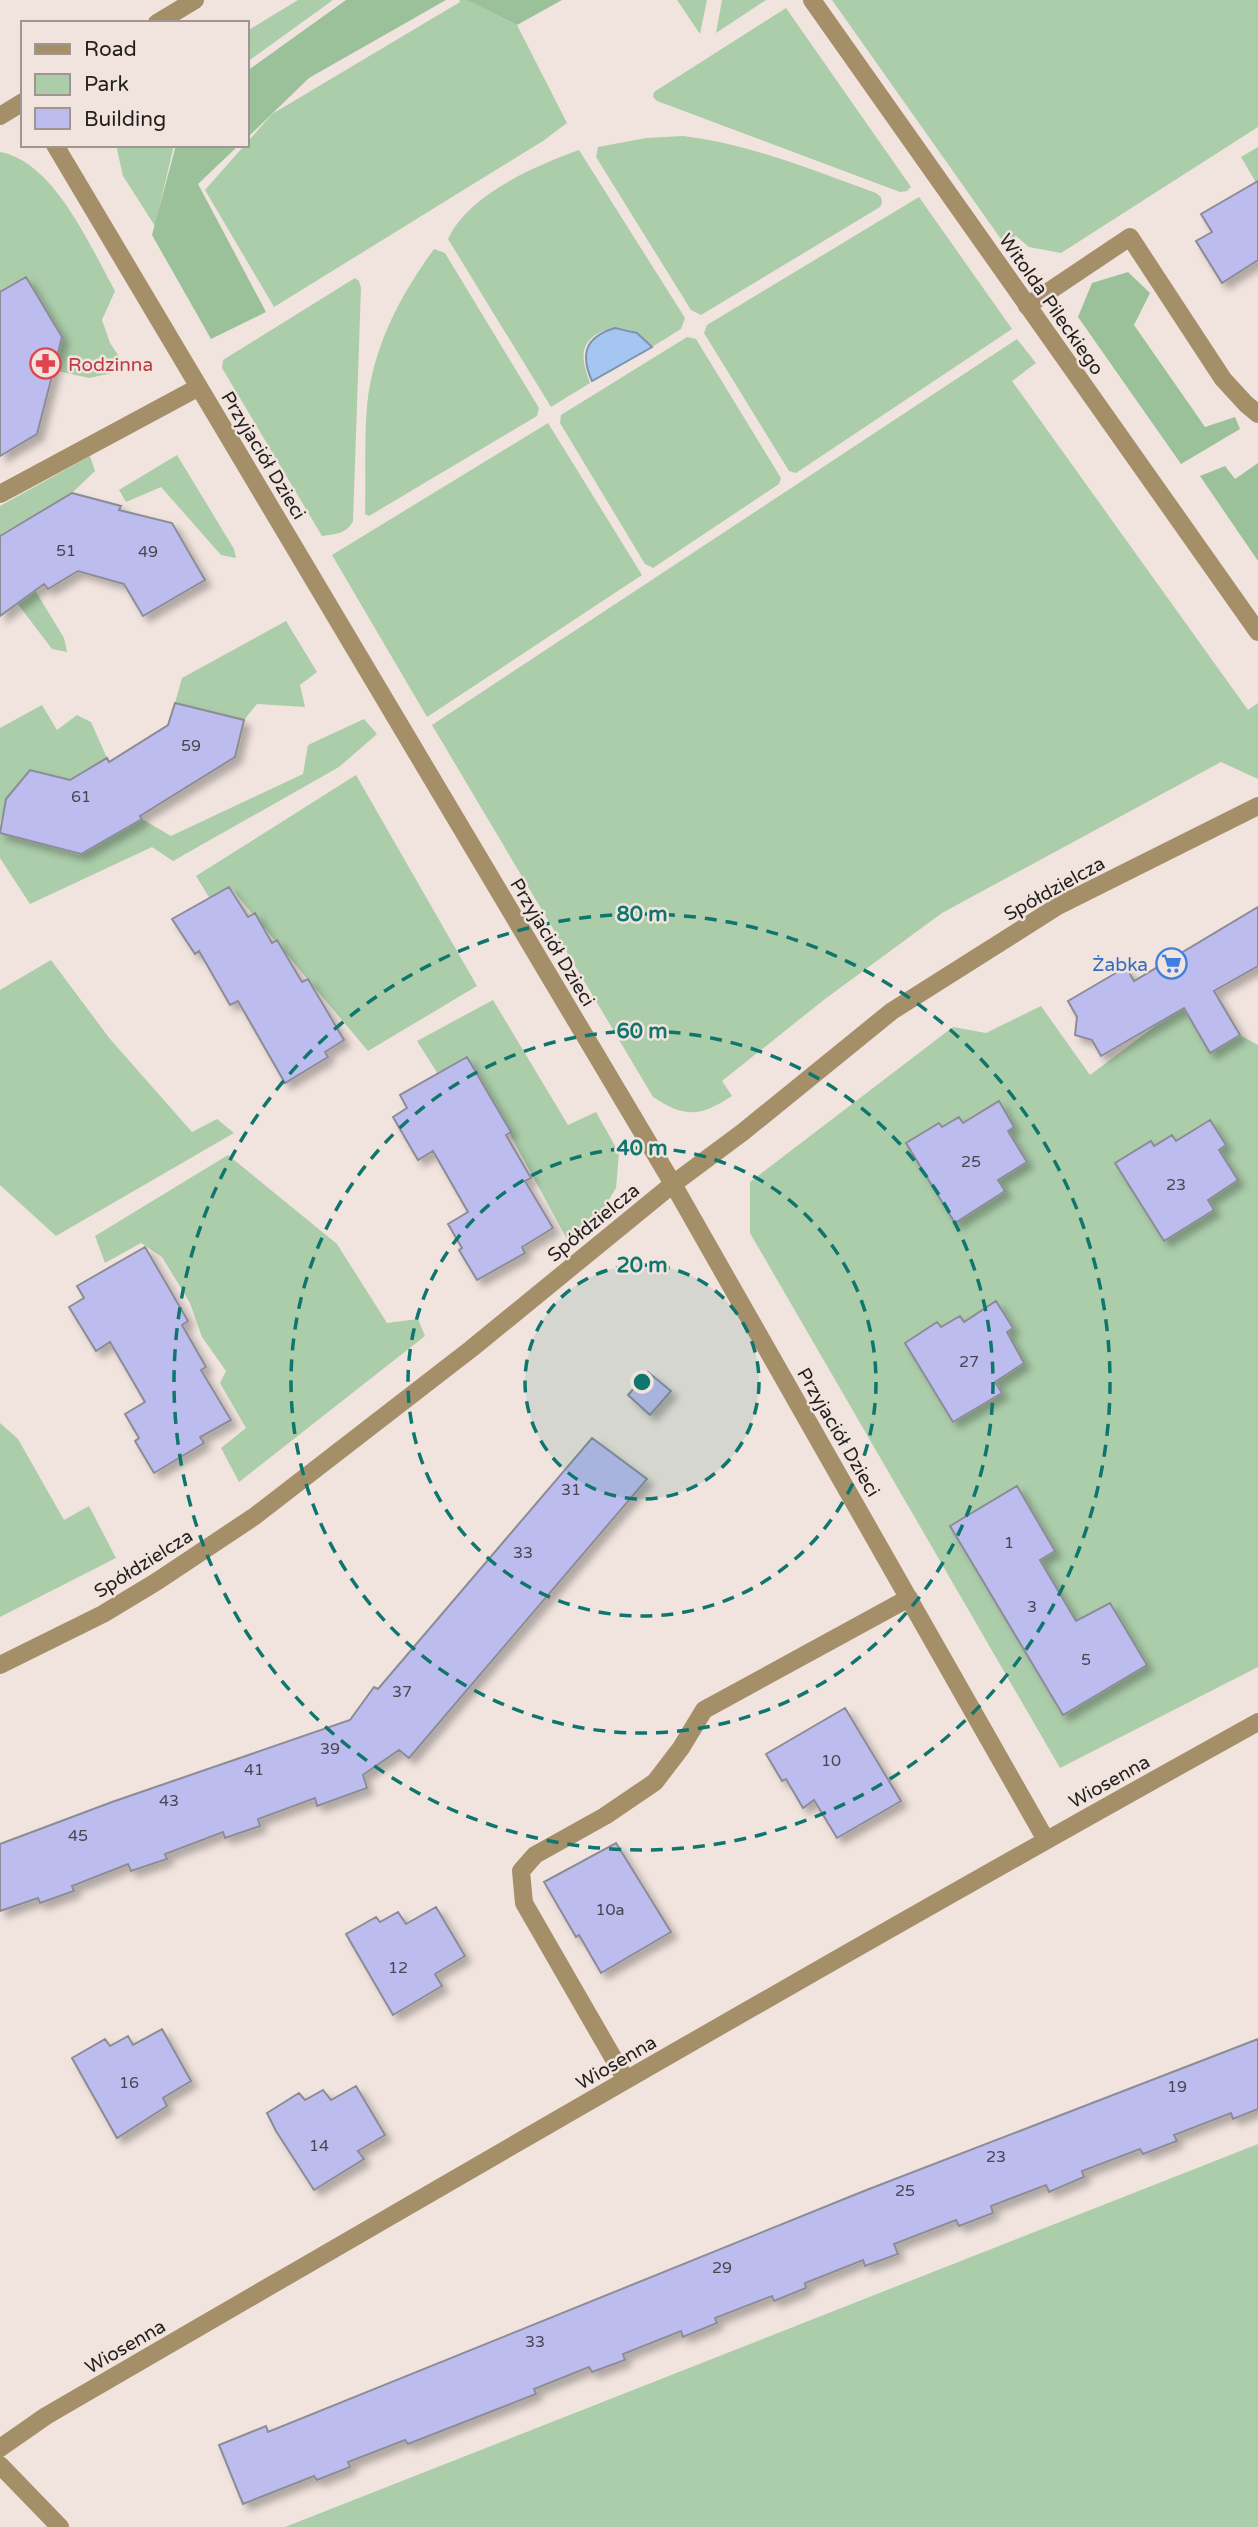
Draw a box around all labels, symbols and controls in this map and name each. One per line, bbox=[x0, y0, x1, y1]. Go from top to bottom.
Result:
legend bbox=[21, 21, 248, 147]
text: Road bbox=[84, 37, 137, 62]
text: Park bbox=[84, 72, 129, 97]
text: Building bbox=[84, 107, 166, 132]
street label: Witolda Pileckiego bbox=[994, 230, 1108, 379]
pharmacy icon: Rodzinna bbox=[28, 347, 62, 381]
place label: Rodzinna bbox=[68, 354, 153, 376]
street label: Przyjaciół Dzieci bbox=[216, 388, 310, 524]
house number: 51 bbox=[56, 541, 76, 561]
house number: 49 bbox=[138, 542, 158, 562]
house number: 59 bbox=[181, 736, 201, 756]
house number: 61 bbox=[71, 787, 91, 807]
street label: Spółdzielcza bbox=[1000, 852, 1109, 926]
street label: Przyjaciół Dzieci bbox=[505, 875, 599, 1011]
text: 80 m bbox=[616, 902, 668, 927]
supermarket icon: Żabka bbox=[1154, 947, 1188, 981]
place label: Żabka bbox=[1092, 954, 1148, 976]
text: 60 m bbox=[616, 1019, 668, 1044]
text: 40 m bbox=[616, 1136, 668, 1161]
house number: 25 bbox=[961, 1152, 981, 1172]
house number: 23 bbox=[1166, 1175, 1186, 1195]
street label: Spółdzielcza bbox=[543, 1179, 644, 1267]
text: 20 m bbox=[616, 1253, 668, 1278]
house number: 27 bbox=[959, 1352, 979, 1372]
street label: Przyjaciół Dzieci bbox=[792, 1364, 884, 1501]
centre of rings bbox=[630, 1370, 654, 1394]
house number: 31 bbox=[561, 1480, 581, 1500]
street label: Spółdzielcza bbox=[90, 1525, 197, 1603]
house number: 1 bbox=[1004, 1533, 1014, 1553]
house number: 33 bbox=[513, 1543, 533, 1563]
house number: 3 bbox=[1027, 1597, 1037, 1617]
house number: 5 bbox=[1081, 1650, 1091, 1670]
house number: 37 bbox=[392, 1682, 412, 1702]
house number: 39 bbox=[320, 1739, 340, 1759]
house number: 10 bbox=[821, 1751, 841, 1771]
street label: Wiosenna bbox=[1065, 1751, 1154, 1813]
house number: 41 bbox=[244, 1760, 264, 1780]
house number: 43 bbox=[159, 1791, 179, 1811]
house number: 45 bbox=[68, 1826, 88, 1846]
house number: 10a bbox=[595, 1900, 625, 1920]
house number: 12 bbox=[388, 1958, 408, 1978]
street label: Wiosenna bbox=[572, 2031, 661, 2095]
house number: 16 bbox=[119, 2073, 139, 2093]
house number: 19 bbox=[1167, 2077, 1187, 2097]
house number: 14 bbox=[309, 2136, 329, 2156]
house number: 23 bbox=[986, 2147, 1006, 2167]
house number: 25 bbox=[895, 2181, 915, 2201]
house number: 29 bbox=[712, 2258, 732, 2278]
street label: Wiosenna bbox=[81, 2315, 170, 2379]
house number: 33 bbox=[525, 2332, 545, 2352]

